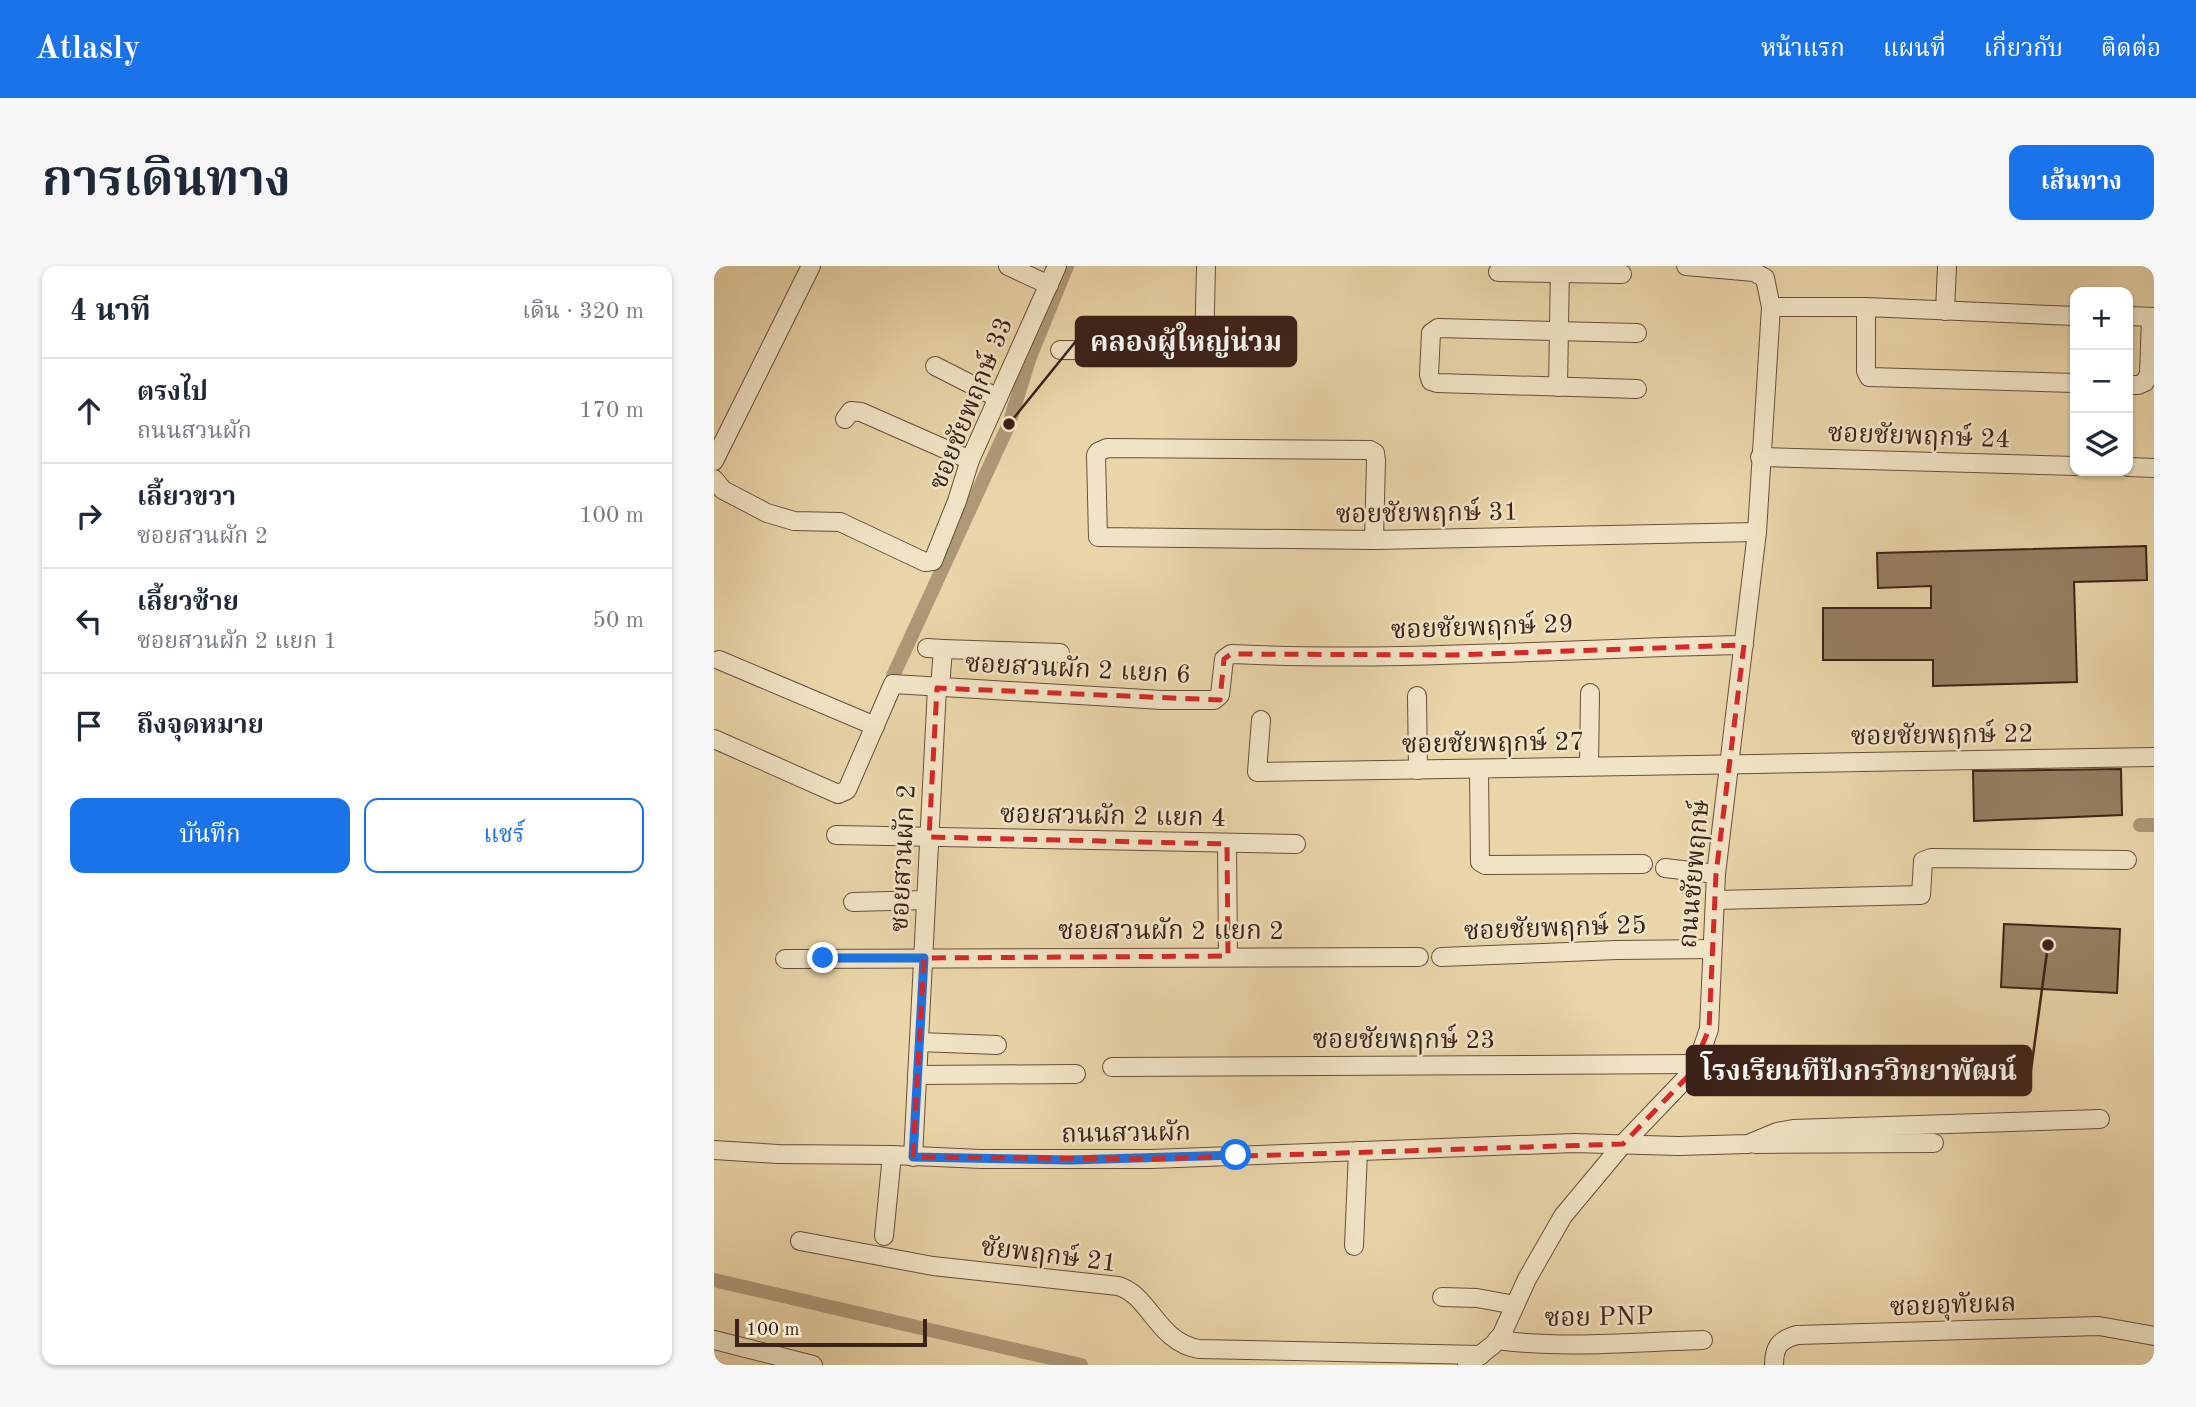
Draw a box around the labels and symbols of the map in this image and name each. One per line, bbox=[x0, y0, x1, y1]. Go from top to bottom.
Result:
street label: ซอยชัยพฤกษ์ 33 bbox=[921, 312, 1019, 494]
callout: คลองผู้ใหญ่น่วม bbox=[1076, 317, 1296, 366]
text: คลองผู้ใหญ่น่วม bbox=[1090, 322, 1282, 360]
street label: ซอยชัยพฤกษ์ 24 bbox=[1827, 416, 2011, 454]
street label: ซอยชัยพฤกษ์ 31 bbox=[1335, 494, 1519, 530]
street label: ซอยชัยพฤกษ์ 29 bbox=[1390, 607, 1574, 645]
street label: ซอยสวนผัก 2 แยก 6 bbox=[964, 649, 1192, 689]
street label: ซอยชัยพฤกษ์ 22 bbox=[1850, 716, 2034, 752]
street label: ซอยชัยพฤกษ์ 27 bbox=[1401, 724, 1585, 760]
street label: ซอยสวนผัก 2 bbox=[885, 783, 921, 933]
street label: ถนนชัยพฤกษ์ bbox=[1671, 798, 1715, 950]
street label: ซอยสวนผัก 2 แยก 4 bbox=[1000, 800, 1226, 832]
street label: ซอยชัยพฤกษ์ 25 bbox=[1463, 908, 1647, 946]
street label: ซอยสวนผัก 2 แยก 2 bbox=[1058, 917, 1284, 945]
route end bbox=[807, 942, 838, 973]
street label: ซอยชัยพฤกษ์ 23 bbox=[1313, 1023, 1495, 1055]
callout: โรงเรียนทีปังกรวิทยาพัฒน์ bbox=[1687, 1046, 2031, 1095]
text: โรงเรียนทีปังกรวิทยาพัฒน์ bbox=[1700, 1051, 2017, 1087]
street label: ถนนสวนผัก bbox=[1061, 1118, 1191, 1148]
route start bbox=[1220, 1139, 1251, 1170]
street label: ชัยพฤกษ์ 21 bbox=[979, 1230, 1119, 1278]
street label: ซอยอุทัยผล bbox=[1889, 1289, 2017, 1324]
street label: ซอย PNP bbox=[1544, 1304, 1654, 1332]
scale bar bbox=[735, 1316, 928, 1348]

